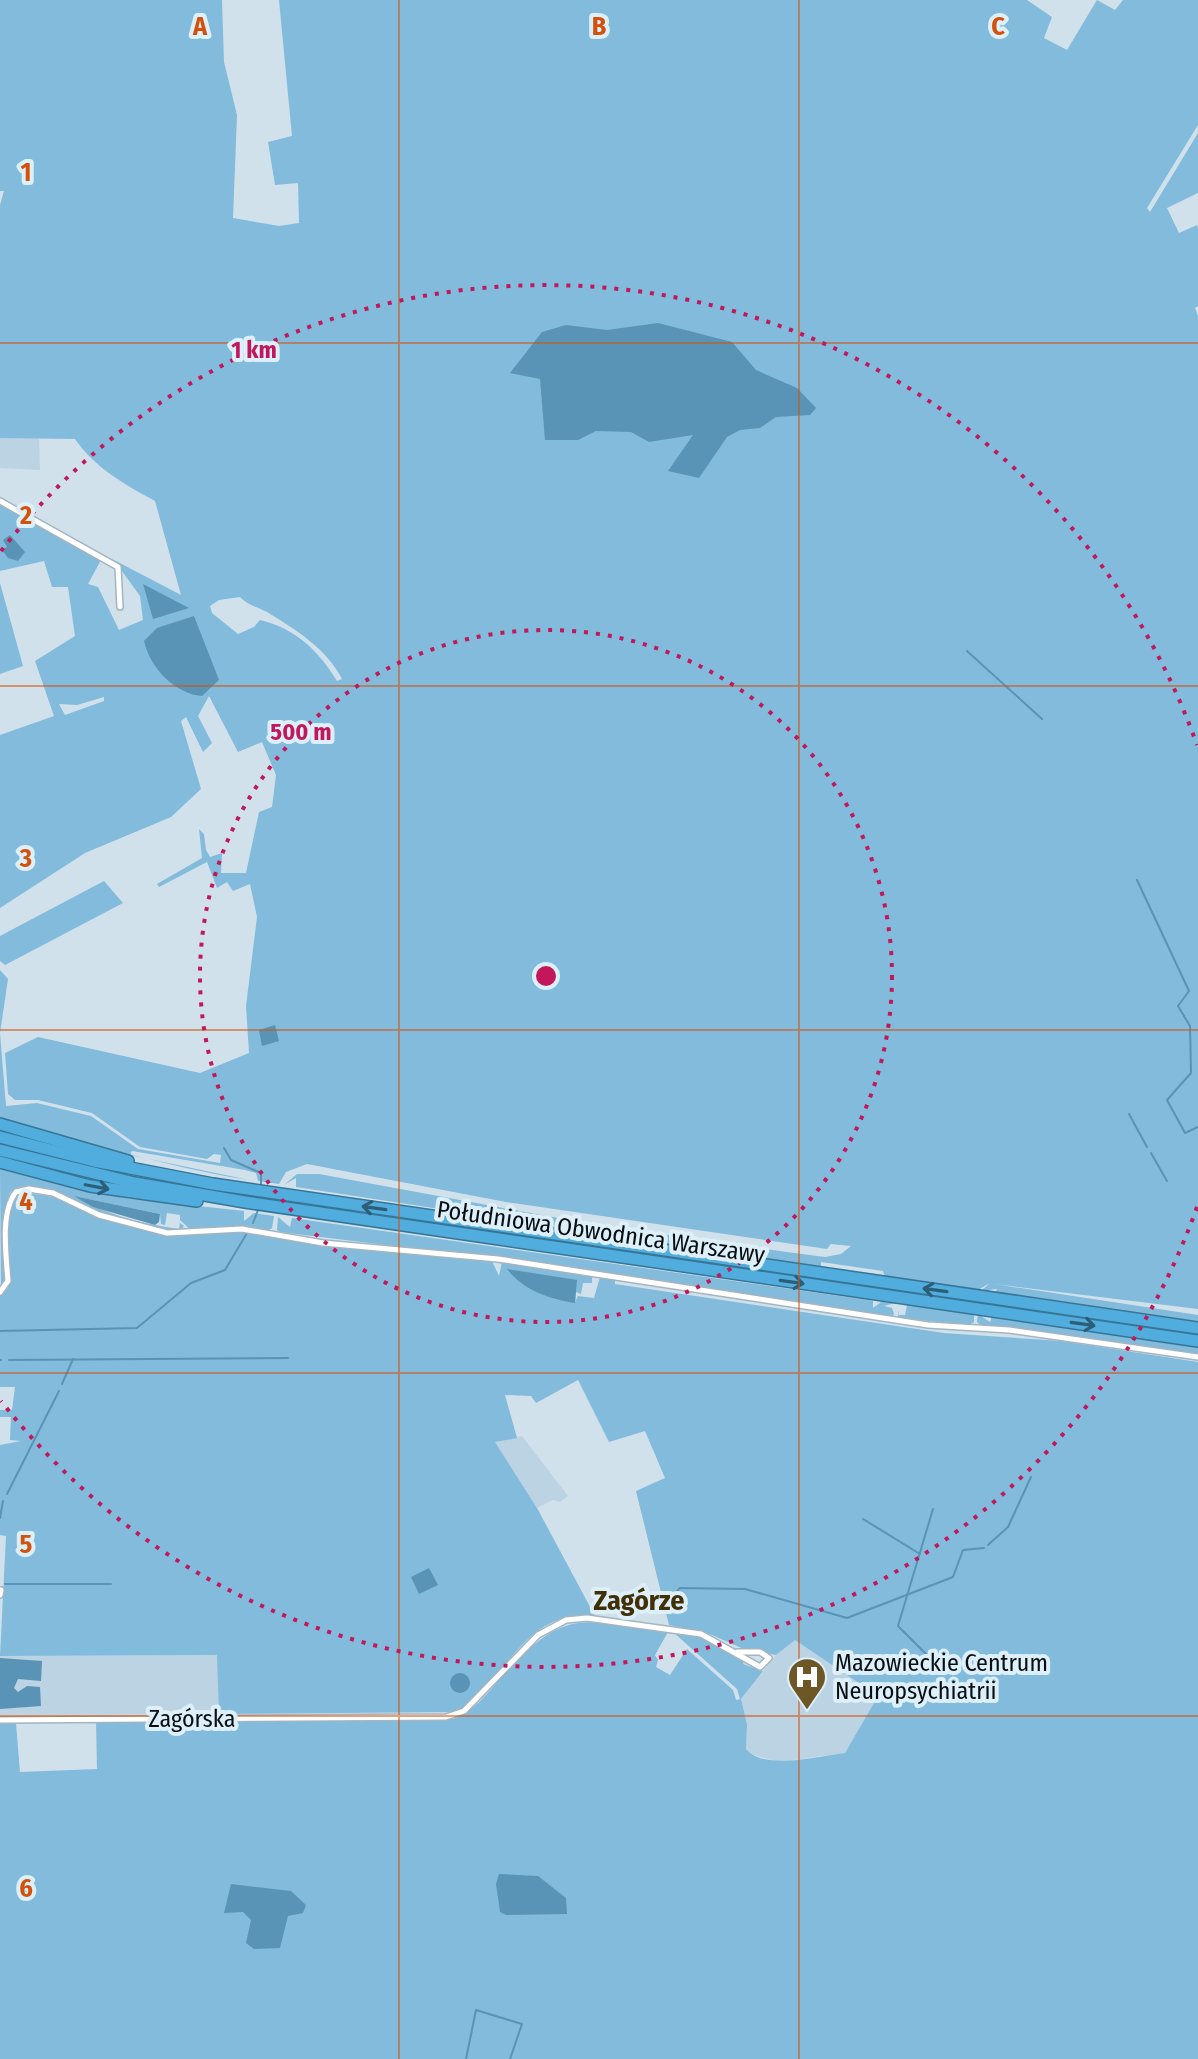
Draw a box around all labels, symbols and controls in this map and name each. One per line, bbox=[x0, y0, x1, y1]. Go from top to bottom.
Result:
text: A bbox=[192, 11, 208, 42]
text: B bbox=[592, 11, 607, 42]
text: C bbox=[991, 11, 1005, 42]
text: 1 bbox=[21, 157, 32, 188]
text: 1 km bbox=[231, 336, 277, 364]
text: 2 bbox=[19, 500, 32, 531]
text: 500 m bbox=[270, 718, 332, 746]
text: 3 bbox=[19, 843, 32, 874]
centre of rings bbox=[532, 962, 560, 990]
one-way arrow bbox=[84, 1180, 109, 1195]
text: 4 bbox=[19, 1186, 33, 1217]
street label: Południowa Obwodnica Warszawy bbox=[435, 1195, 767, 1269]
one-way arrow bbox=[362, 1200, 387, 1215]
one-way arrow bbox=[779, 1275, 805, 1290]
one-way arrow bbox=[923, 1282, 949, 1297]
one-way arrow bbox=[1070, 1317, 1095, 1332]
text: 5 bbox=[20, 1529, 33, 1560]
district label: Zagórze bbox=[594, 1584, 684, 1617]
place label: Mazowieckie Centrum Neuropsychiatrii bbox=[835, 1649, 1048, 1705]
hospital icon: Mazowieckie Centrum Neuropsychiatrii bbox=[786, 1656, 828, 1711]
street label: Zagórska bbox=[149, 1705, 235, 1733]
text: 6 bbox=[19, 1873, 33, 1904]

